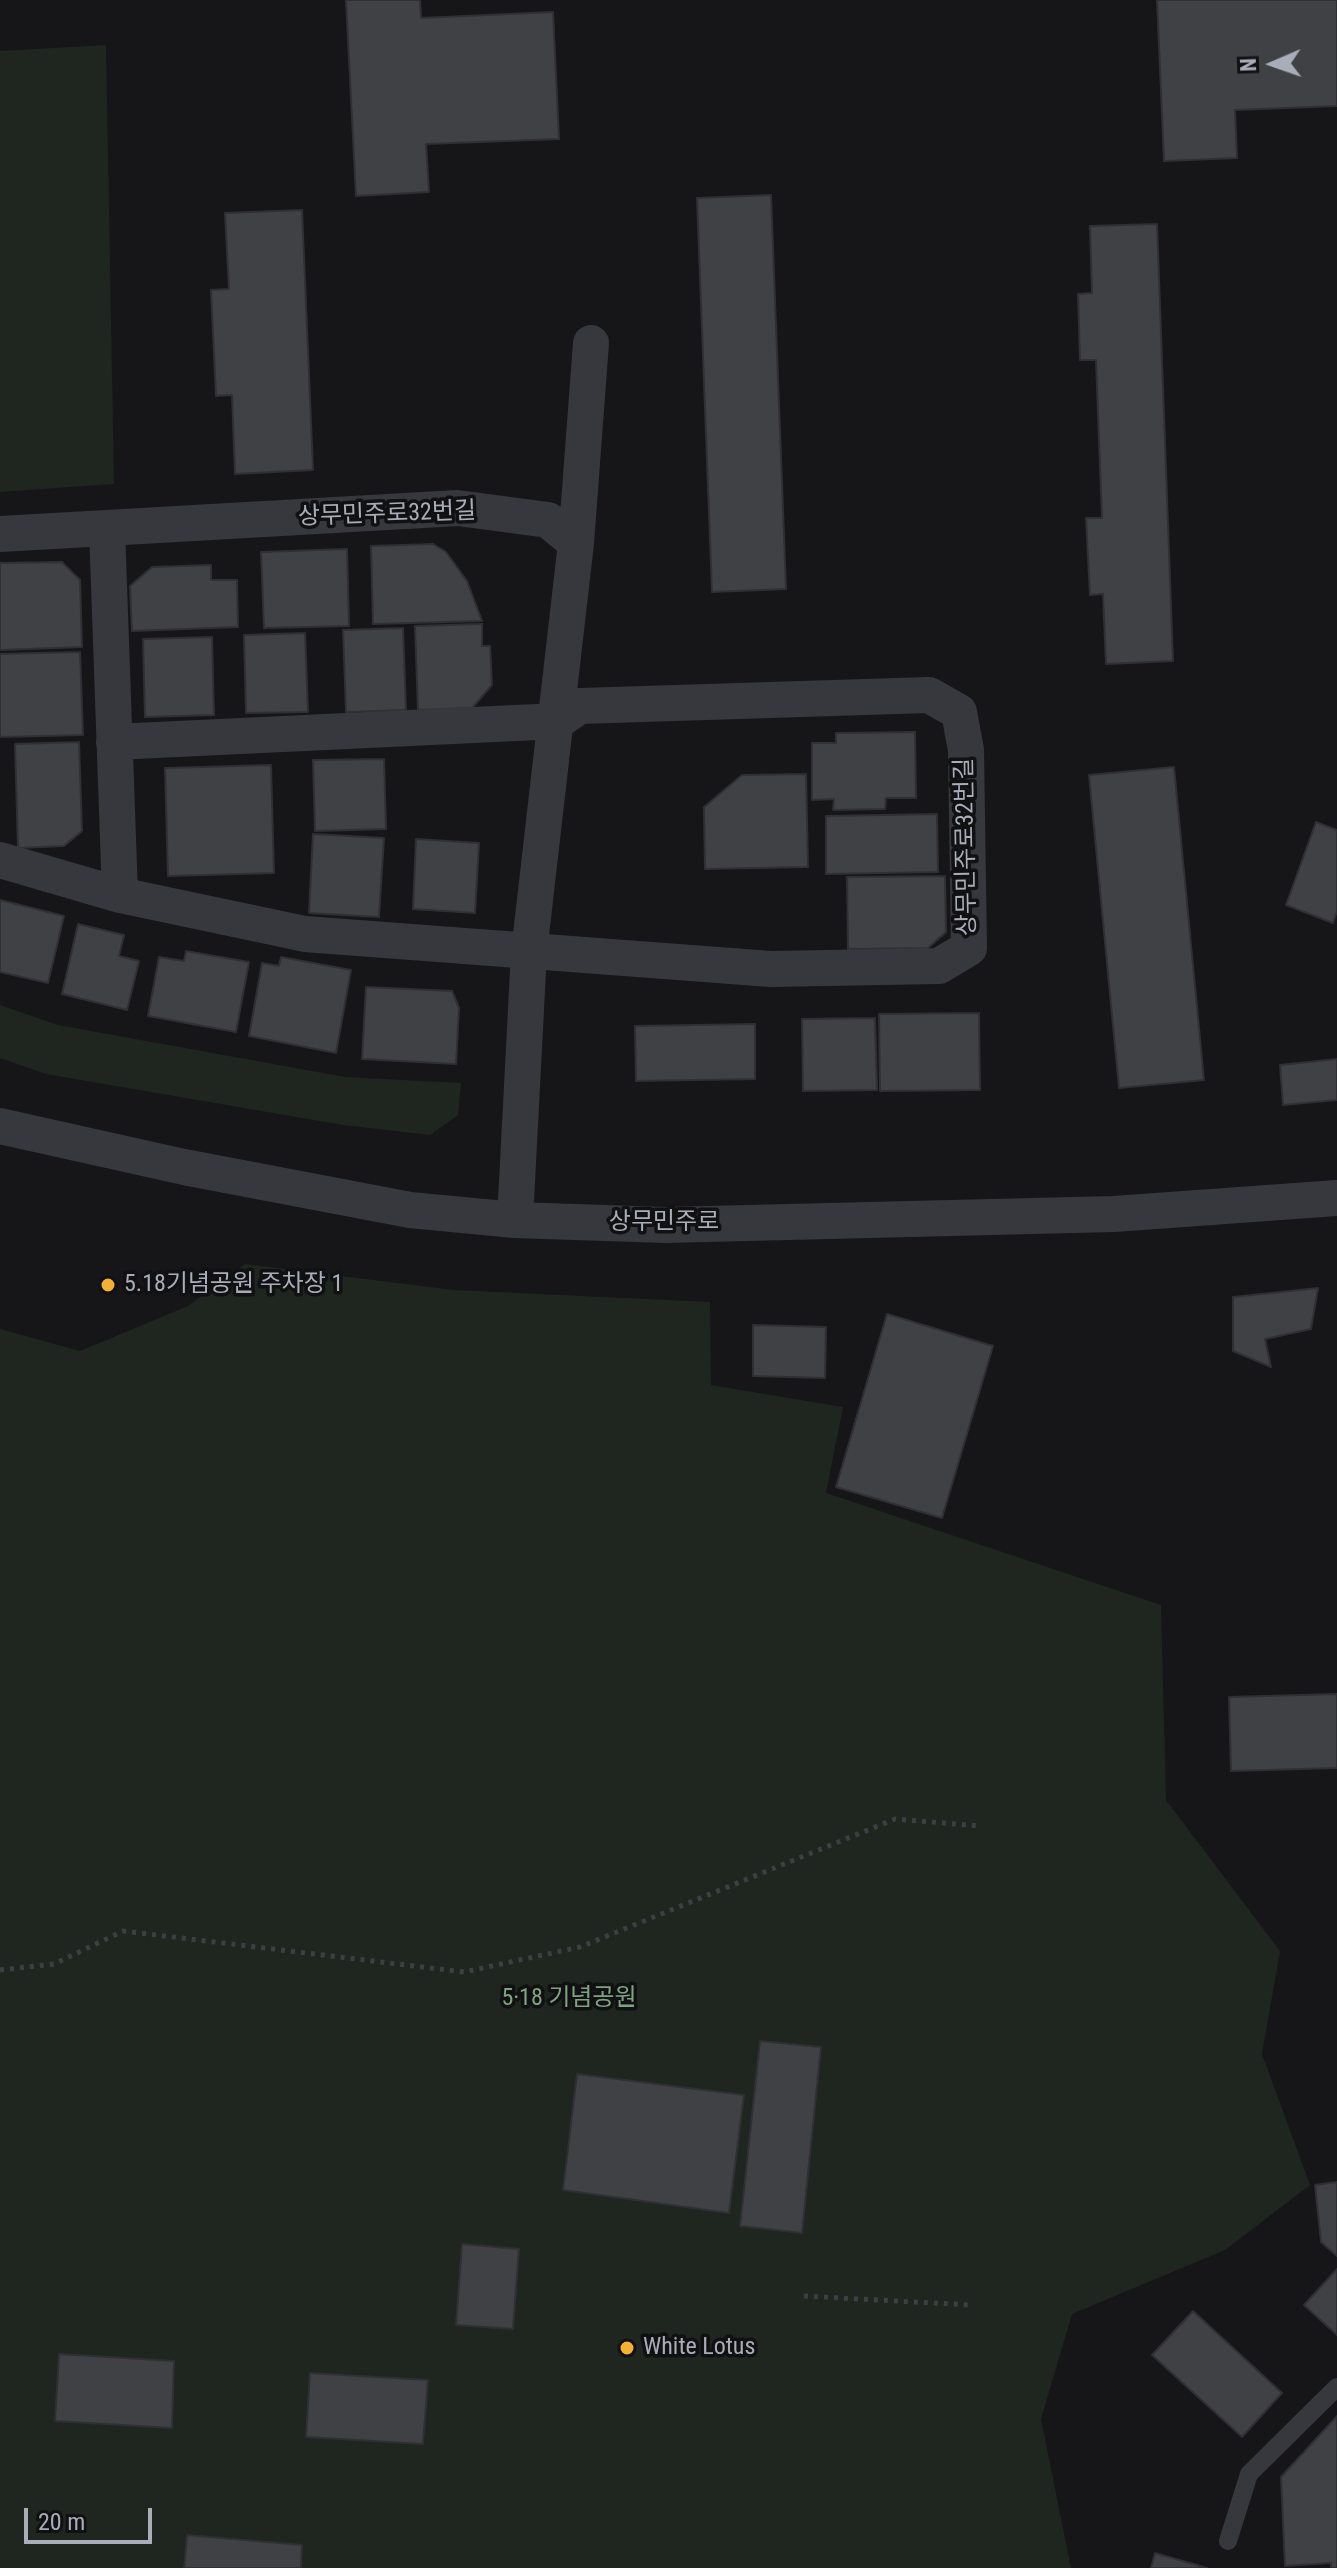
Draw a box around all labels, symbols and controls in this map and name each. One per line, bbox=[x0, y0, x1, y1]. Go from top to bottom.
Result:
north arrow bbox=[1233, 24, 1313, 104]
text: N bbox=[1236, 58, 1261, 72]
street label: 상무민주로32번길 bbox=[297, 497, 477, 533]
street label: 상무민주로32번길 bbox=[951, 758, 983, 936]
street label: 상무민주로 bbox=[609, 1209, 719, 1237]
place label: 5.18기념공원 주차장 1 bbox=[124, 1271, 343, 1299]
marker: 5.18기념공원 주차장 1 bbox=[99, 1276, 117, 1294]
park label: 5·18 기념공원 bbox=[501, 1985, 637, 2013]
place label: White Lotus bbox=[643, 2334, 755, 2362]
marker: White Lotus bbox=[618, 2339, 636, 2357]
scale bar bbox=[28, 2492, 156, 2542]
text: 20 m bbox=[38, 2508, 85, 2536]

